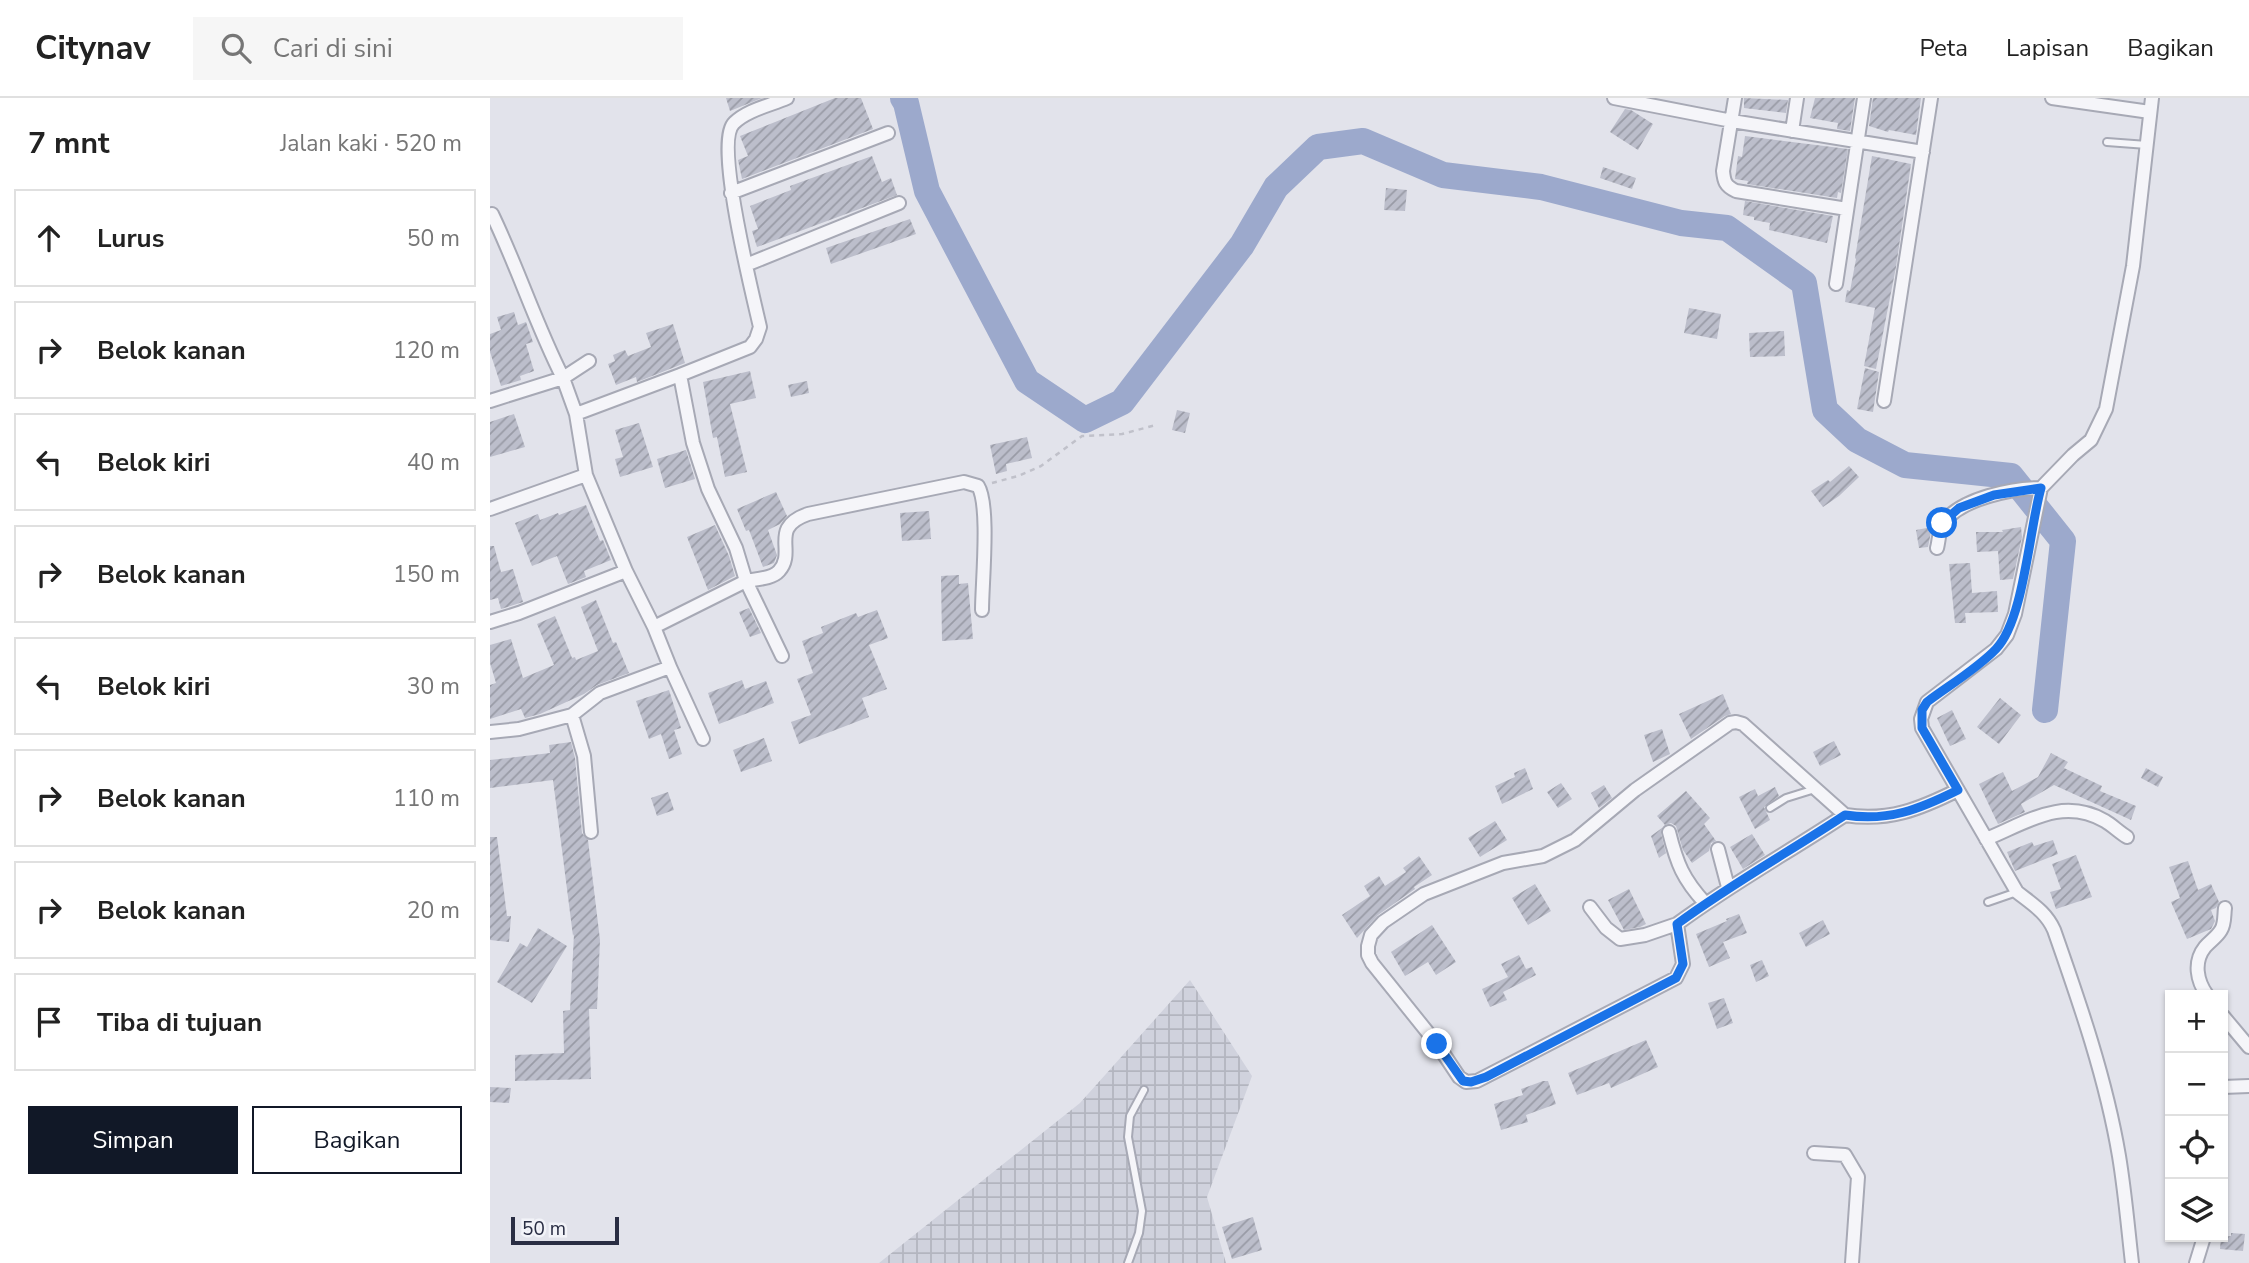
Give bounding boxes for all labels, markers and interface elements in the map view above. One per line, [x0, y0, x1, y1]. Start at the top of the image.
search box [193, 17, 683, 80]
text: Citynav [35, 26, 151, 71]
icon: search [217, 29, 255, 67]
text: Cari di sini [273, 31, 393, 66]
text: Peta [1919, 32, 1968, 64]
text: Lapisan [2006, 32, 2089, 64]
text: Bagikan [2127, 32, 2214, 64]
text: 7 mnt [28, 123, 109, 164]
text: Jalan kaki · 520 m [280, 128, 462, 159]
icon: ahead [30, 219, 68, 257]
text: Lurus [97, 221, 164, 256]
text: 50 m [407, 223, 460, 254]
icon: right [30, 331, 68, 369]
text: Belok kanan [97, 333, 246, 368]
text: 120 m [393, 335, 460, 366]
icon: left [30, 443, 68, 481]
text: Belok kiri [97, 445, 210, 480]
text: 40 m [407, 447, 460, 478]
route start [1926, 507, 1957, 538]
icon: right [30, 555, 68, 593]
text: Belok kanan [97, 557, 246, 592]
text: 150 m [393, 559, 460, 590]
icon: left [30, 667, 68, 705]
text: Belok kiri [97, 669, 210, 704]
text: 30 m [407, 671, 460, 702]
icon: right [30, 779, 68, 817]
text: Belok kanan [97, 781, 246, 816]
text: 110 m [393, 783, 460, 814]
icon: right [30, 891, 68, 929]
text: Belok kanan [97, 893, 246, 928]
text: 20 m [407, 895, 460, 926]
map controls [2165, 990, 2228, 1242]
button: + [2165, 990, 2228, 1053]
icon: arrive [30, 1003, 68, 1041]
text: Tiba di tujuan [97, 1005, 262, 1040]
route end [1421, 1028, 1452, 1059]
button: − [2165, 1053, 2228, 1116]
button: Simpan [28, 1106, 238, 1174]
button: Bagikan [252, 1106, 462, 1174]
button: locate [2165, 1116, 2228, 1179]
button: layers [2165, 1179, 2228, 1242]
scale bar [511, 1214, 620, 1246]
text: 50 m [522, 1216, 566, 1242]

